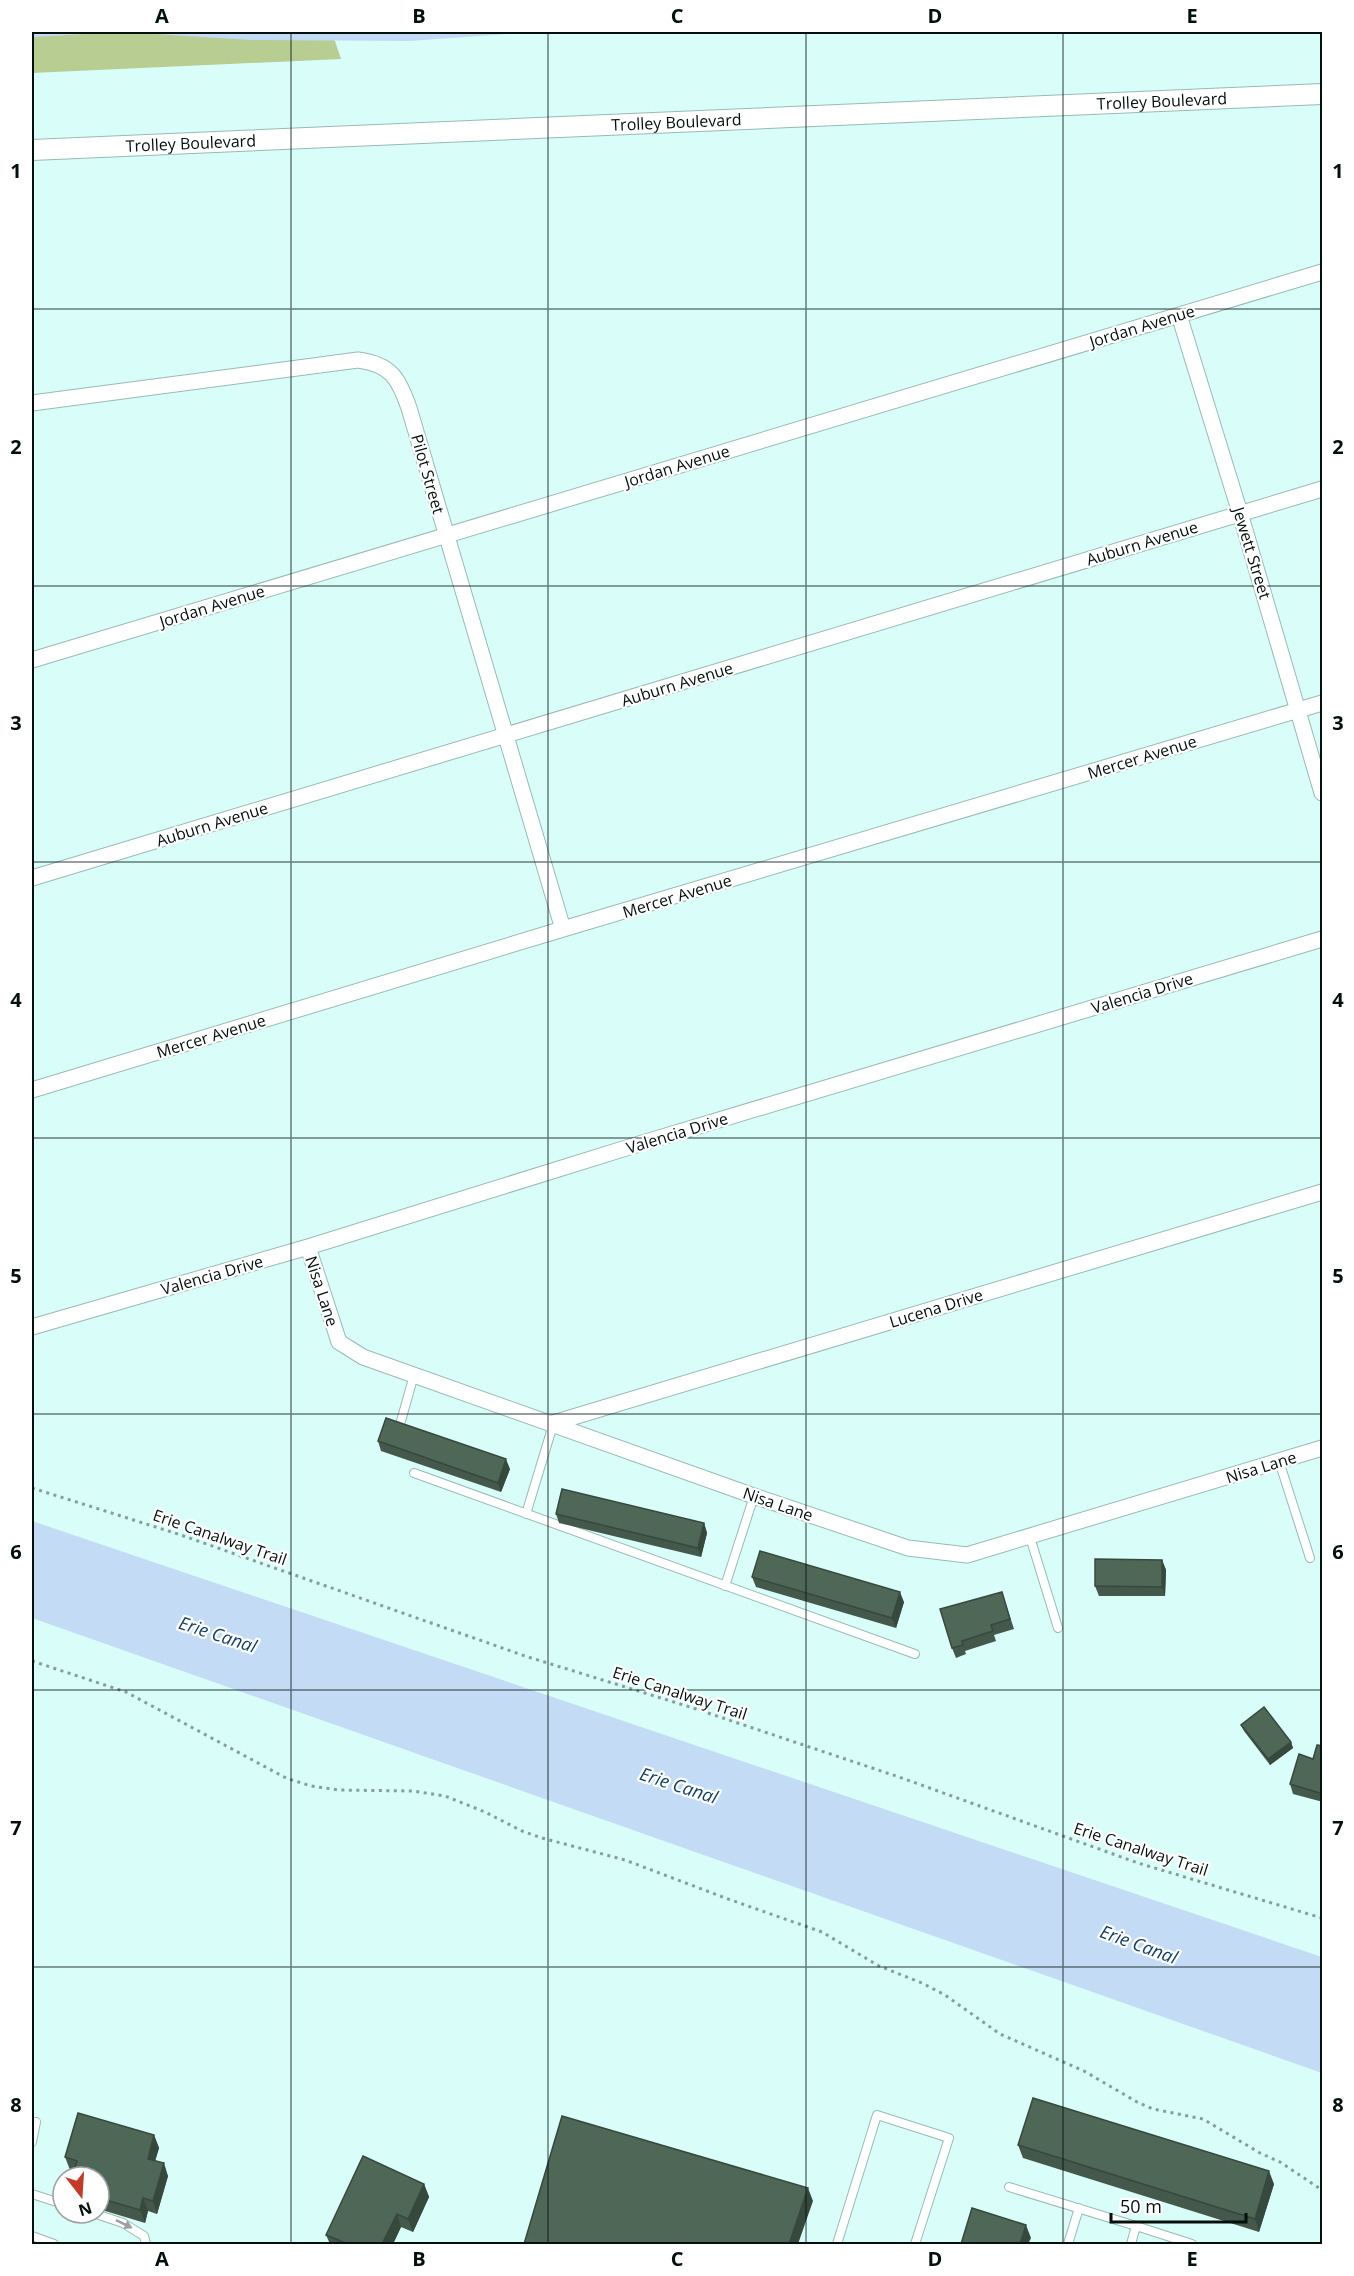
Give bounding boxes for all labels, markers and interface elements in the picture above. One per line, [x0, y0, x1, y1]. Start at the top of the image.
text: A [155, 2, 169, 29]
text: B [412, 2, 426, 29]
text: C [671, 2, 684, 29]
text: D [928, 2, 942, 29]
text: E [1186, 2, 1198, 29]
street label: Trolley Boulevard [1096, 87, 1227, 115]
street label: Trolley Boulevard [611, 108, 742, 136]
street label: Trolley Boulevard [125, 129, 256, 157]
text: 1 [10, 157, 22, 184]
text: 1 [1332, 157, 1344, 184]
street label: Jordan Avenue [1085, 300, 1197, 353]
street label: Pilot Street [406, 432, 450, 517]
text: 2 [10, 433, 22, 460]
text: 2 [1332, 433, 1344, 460]
street label: Jordan Avenue [620, 440, 732, 493]
street label: Jewett Street [1227, 502, 1276, 602]
street label: Auburn Avenue [1083, 516, 1201, 570]
street label: Jordan Avenue [155, 580, 267, 633]
street label: Auburn Avenue [618, 657, 736, 711]
text: 3 [10, 709, 22, 736]
text: 3 [1332, 709, 1344, 736]
street label: Mercer Avenue [1085, 730, 1199, 784]
street label: Auburn Avenue [153, 797, 271, 851]
street label: Mercer Avenue [620, 869, 734, 923]
street label: Valencia Drive [1088, 967, 1196, 1019]
text: 4 [10, 986, 22, 1013]
text: 4 [1332, 986, 1344, 1013]
street label: Mercer Avenue [154, 1009, 268, 1063]
street label: Valencia Drive [623, 1107, 731, 1159]
street label: Valencia Drive [158, 1250, 266, 1300]
street label: Nisa Lane [300, 1253, 344, 1329]
text: 5 [10, 1262, 22, 1289]
text: 5 [1332, 1262, 1344, 1289]
street label: Lucena Drive [886, 1283, 986, 1333]
street label: Nisa Lane [1223, 1446, 1299, 1488]
street label: Nisa Lane [740, 1482, 816, 1526]
street label: Erie Canalway Trail [150, 1504, 290, 1570]
text: 6 [10, 1538, 22, 1565]
text: 6 [1332, 1538, 1344, 1565]
water label: Erie Canal [176, 1610, 260, 1658]
street label: Erie Canalway Trail [610, 1661, 750, 1725]
water label: Erie Canal [637, 1761, 721, 1809]
text: 7 [10, 1814, 22, 1841]
text: 7 [1332, 1814, 1344, 1841]
street label: Erie Canalway Trail [1071, 1817, 1211, 1881]
water label: Erie Canal [1097, 1919, 1181, 1969]
text: 8 [10, 2091, 22, 2118]
text: 8 [1332, 2091, 1344, 2118]
north arrow [51, 2165, 111, 2225]
scale bar [1111, 2186, 1246, 2224]
text: 50 m [1120, 2194, 1162, 2218]
text: N [76, 2197, 95, 2222]
one-way arrow [115, 2220, 132, 2229]
text: A [155, 2245, 169, 2272]
text: B [412, 2245, 426, 2272]
text: C [671, 2245, 684, 2272]
text: D [928, 2245, 942, 2272]
text: E [1186, 2245, 1198, 2272]

